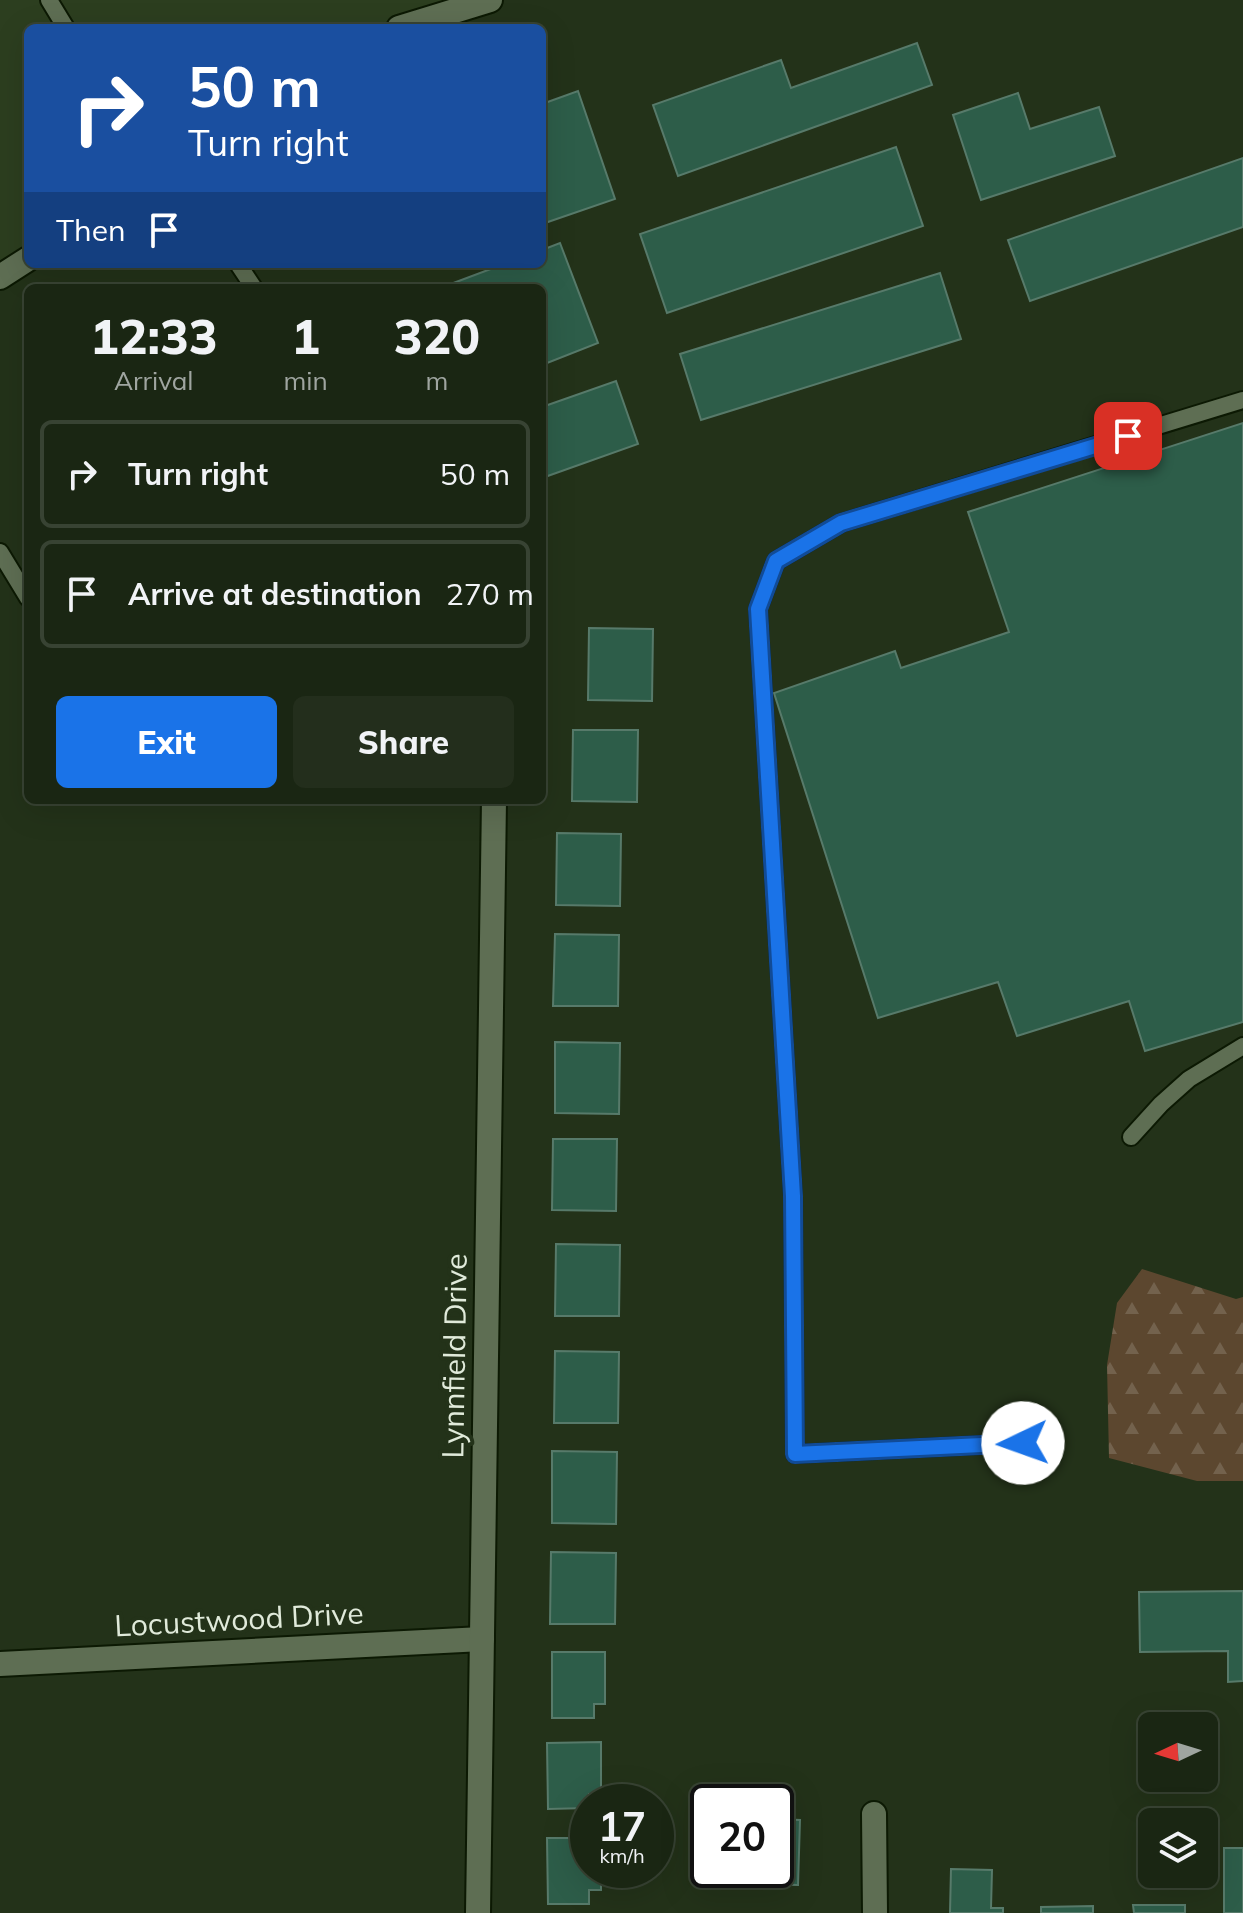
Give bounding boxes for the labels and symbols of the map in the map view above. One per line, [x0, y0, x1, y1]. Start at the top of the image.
pin [1094, 402, 1162, 470]
street label: Lynnfield Drive [433, 1253, 475, 1459]
position arrow [981, 1401, 1065, 1485]
street label: Locustwood Drive [114, 1594, 364, 1644]
north arrow [1138, 1712, 1218, 1792]
speed limit sign: 20 [690, 1784, 794, 1888]

